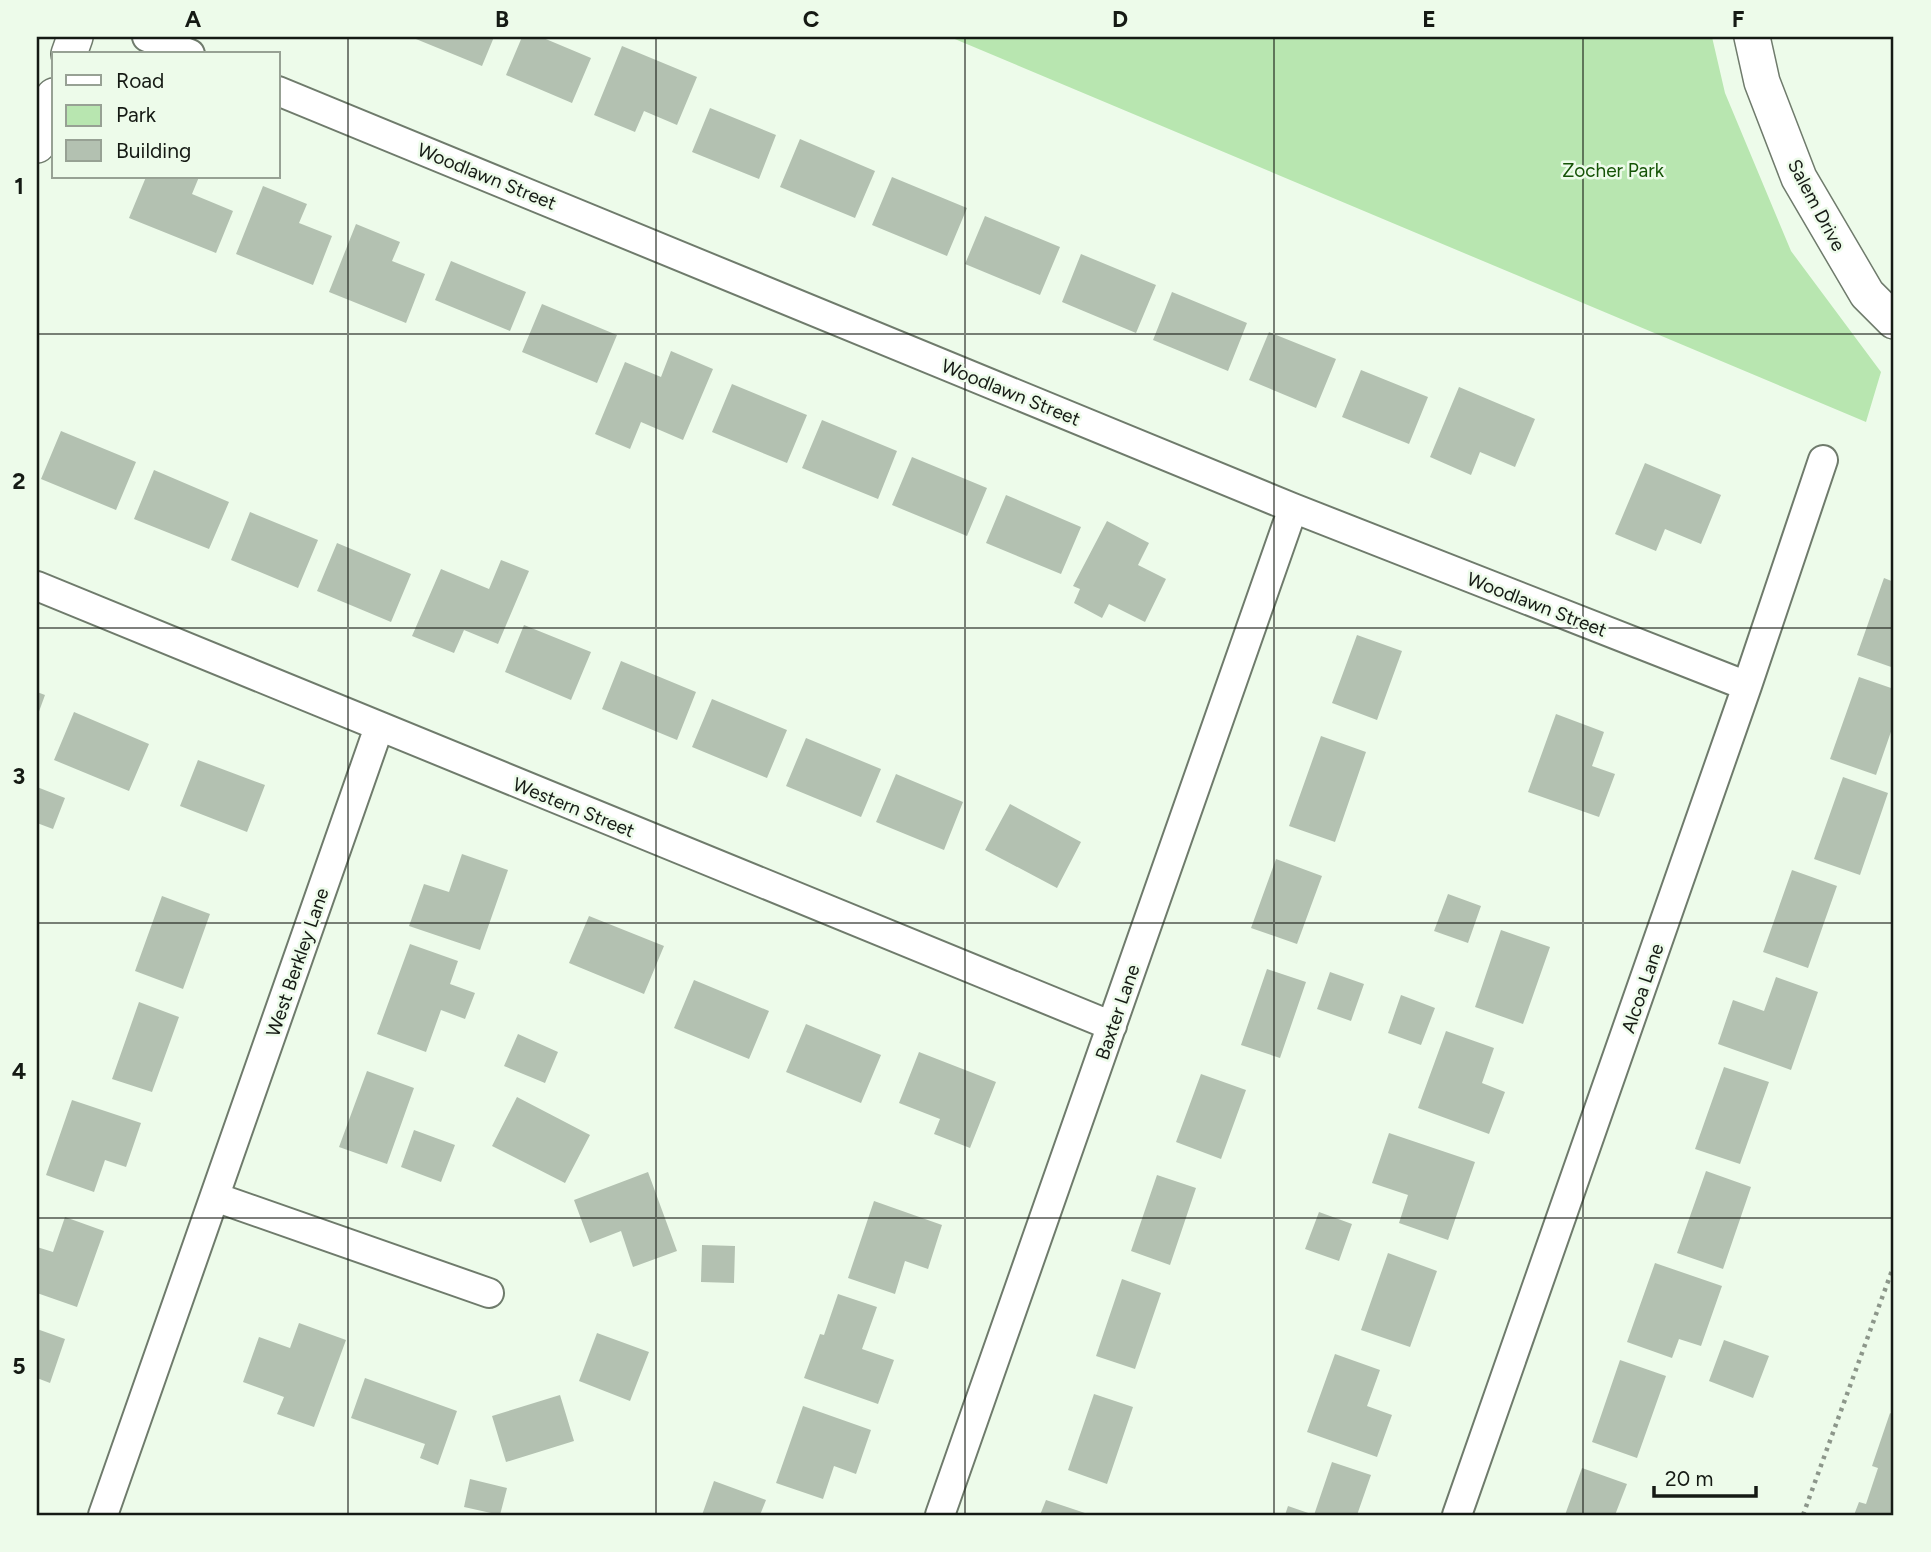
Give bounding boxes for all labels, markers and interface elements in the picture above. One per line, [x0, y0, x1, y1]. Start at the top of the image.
text: A [185, 5, 202, 33]
text: B [495, 5, 509, 33]
text: C [803, 5, 820, 33]
text: D [1112, 5, 1128, 33]
text: E [1422, 5, 1436, 33]
text: F [1732, 5, 1745, 33]
legend [52, 52, 280, 178]
text: Road [116, 68, 164, 93]
text: Park [116, 102, 157, 127]
text: Building [116, 138, 191, 163]
street label: Woodlawn Street [414, 138, 560, 215]
street label: Salem Drive [1783, 155, 1850, 255]
park label: Zocher Park [1562, 159, 1665, 182]
text: 1 [14, 172, 24, 200]
street label: Woodlawn Street [938, 354, 1084, 431]
text: 2 [12, 467, 26, 495]
street label: Woodlawn Street [1464, 567, 1610, 642]
text: 3 [13, 762, 25, 790]
street label: Western Street [510, 773, 638, 842]
street label: West Berkley Lane [261, 885, 334, 1040]
street label: Alcoa Lane [1616, 940, 1669, 1036]
street label: Baxter Lane [1090, 961, 1145, 1063]
text: 4 [12, 1057, 26, 1085]
text: 5 [12, 1352, 26, 1380]
scale bar [1654, 1454, 1756, 1498]
text: 20 m [1665, 1466, 1713, 1491]

